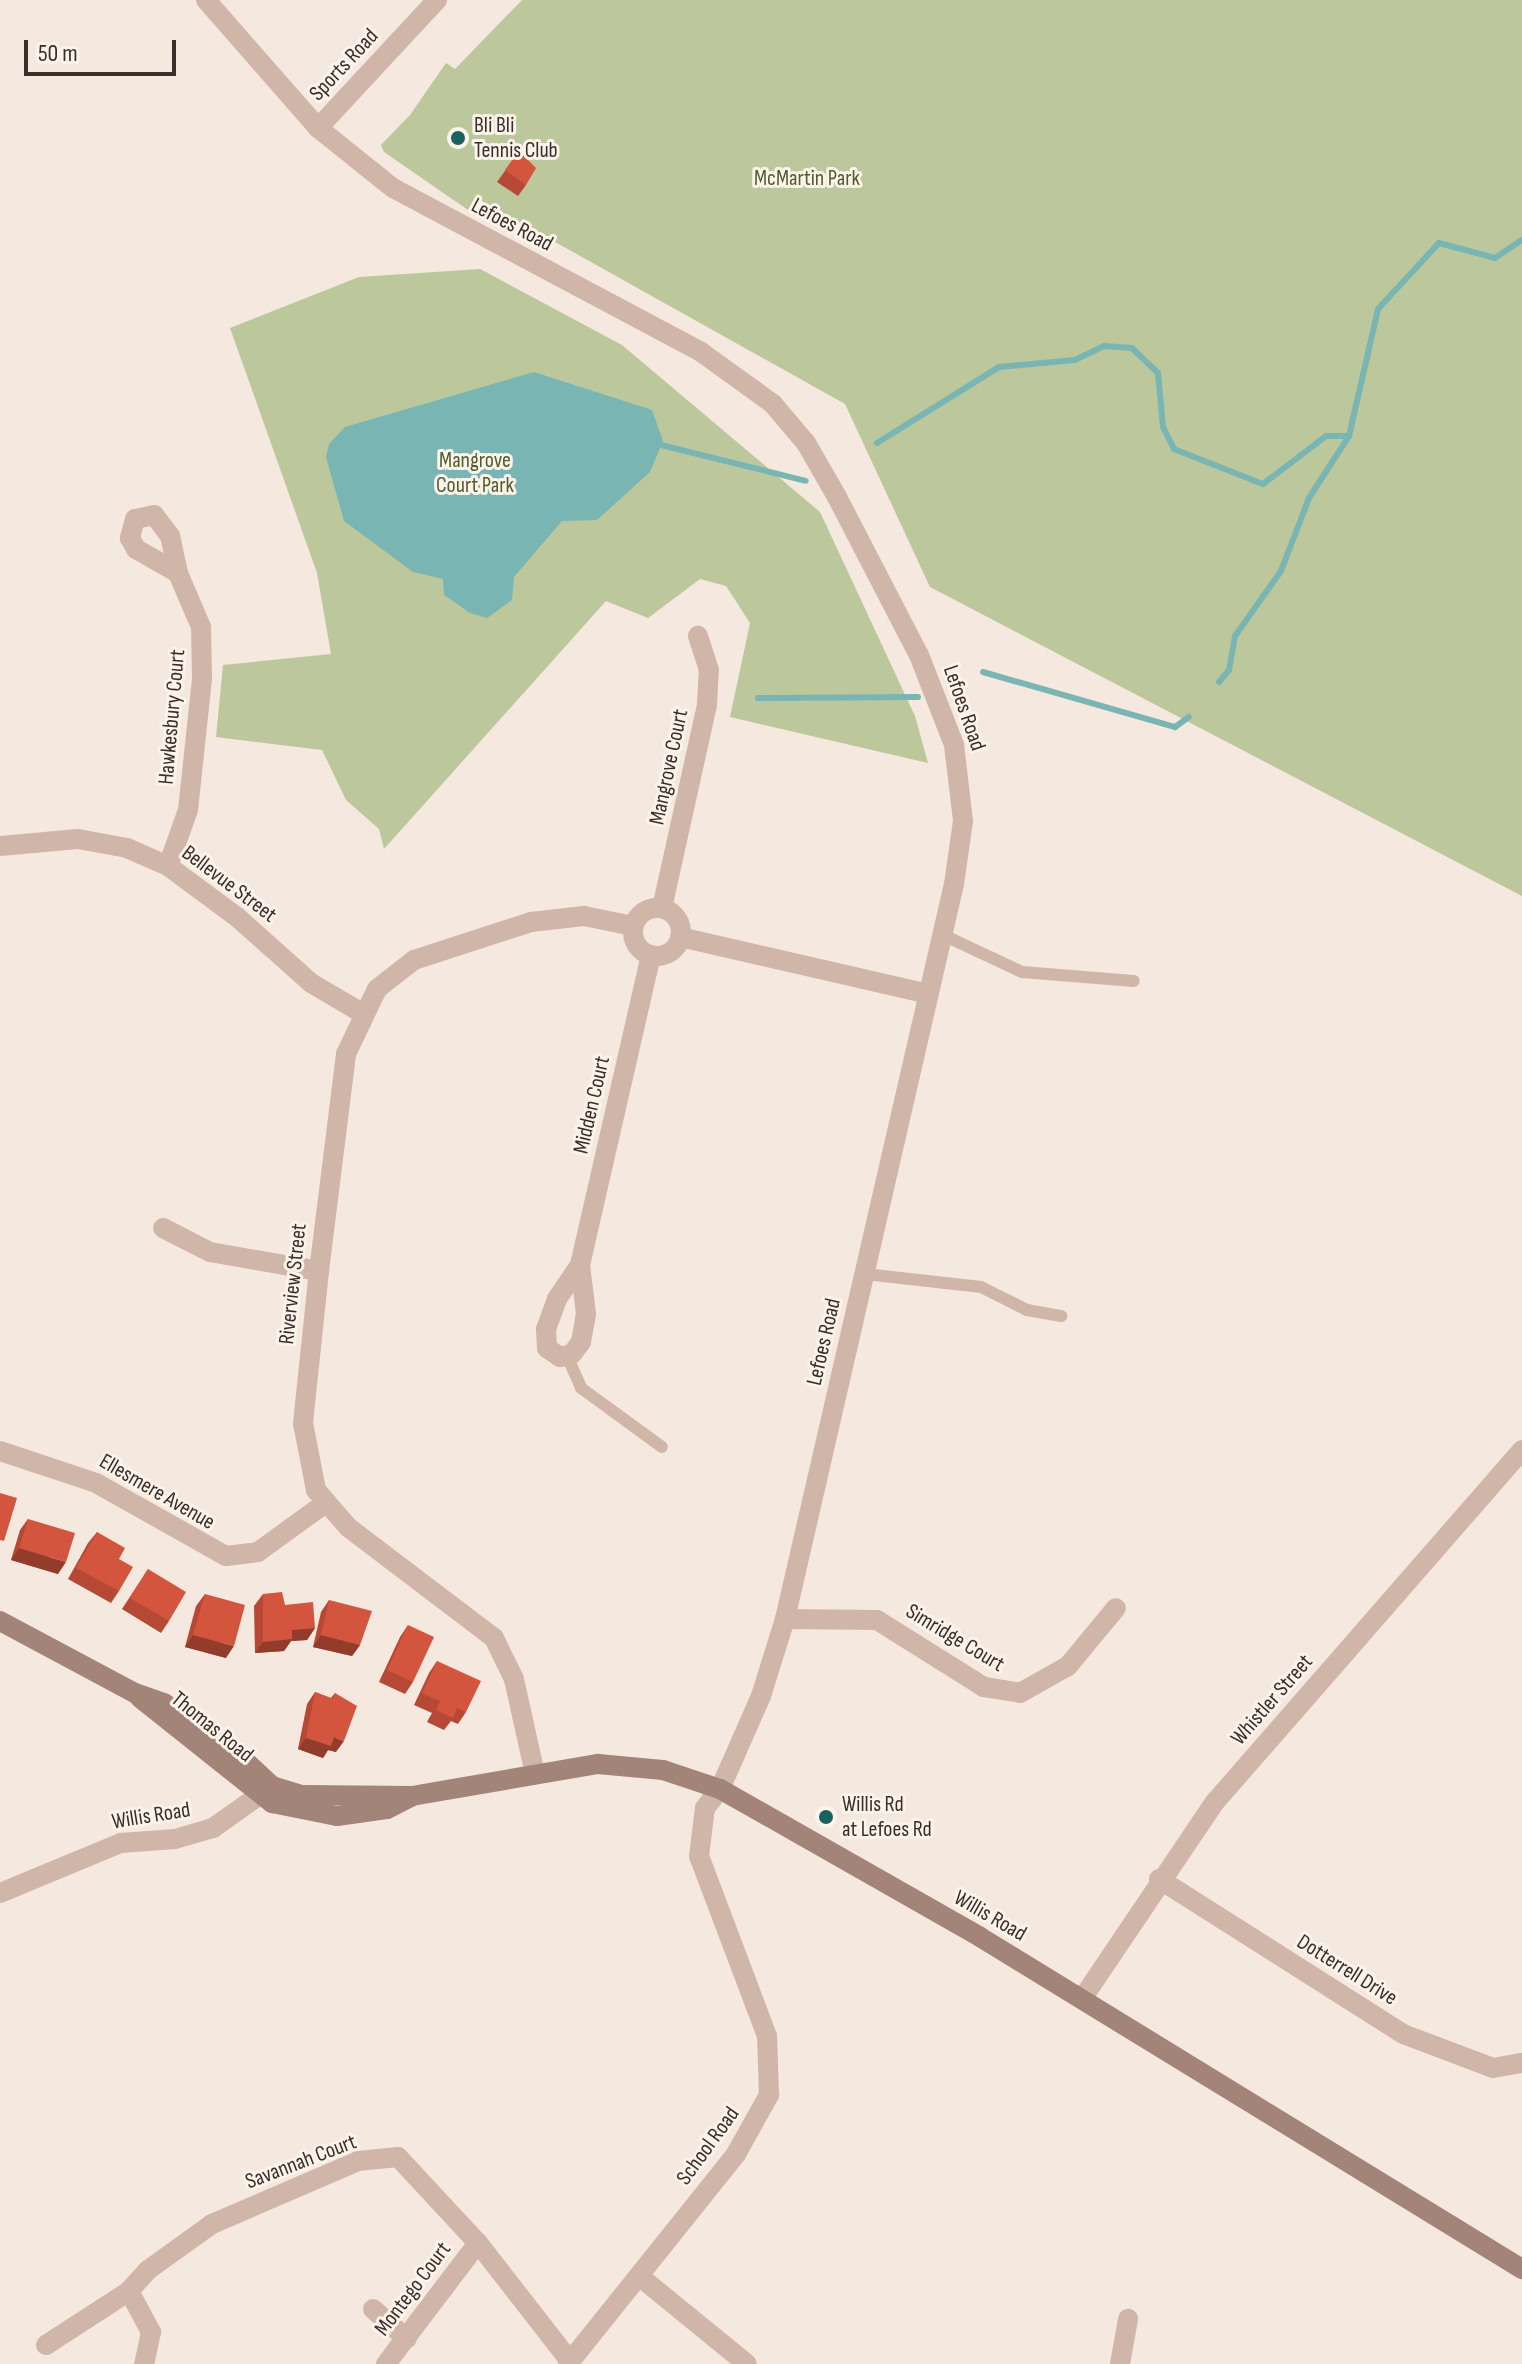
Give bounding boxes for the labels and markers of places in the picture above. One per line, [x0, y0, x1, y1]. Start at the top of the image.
place label: Bli Bli Tennis Club [474, 112, 558, 164]
marker: Bli Bli Tennis Club [449, 129, 467, 147]
place label: Willis Rd at Lefoes Rd [842, 1791, 932, 1842]
marker: Willis Rd at Lefoes Rd [817, 1808, 835, 1826]

